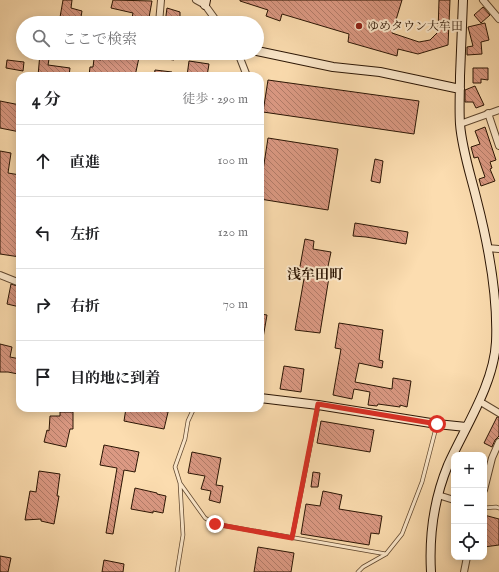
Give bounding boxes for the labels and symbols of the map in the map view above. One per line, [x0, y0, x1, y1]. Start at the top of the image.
place label: ゆめタウン大牟田 [367, 19, 463, 34]
marker: ゆめタウン大牟田 [354, 21, 364, 31]
district label: 浅牟田町 [287, 266, 344, 284]
route start [428, 415, 446, 433]
route end [206, 515, 224, 533]

